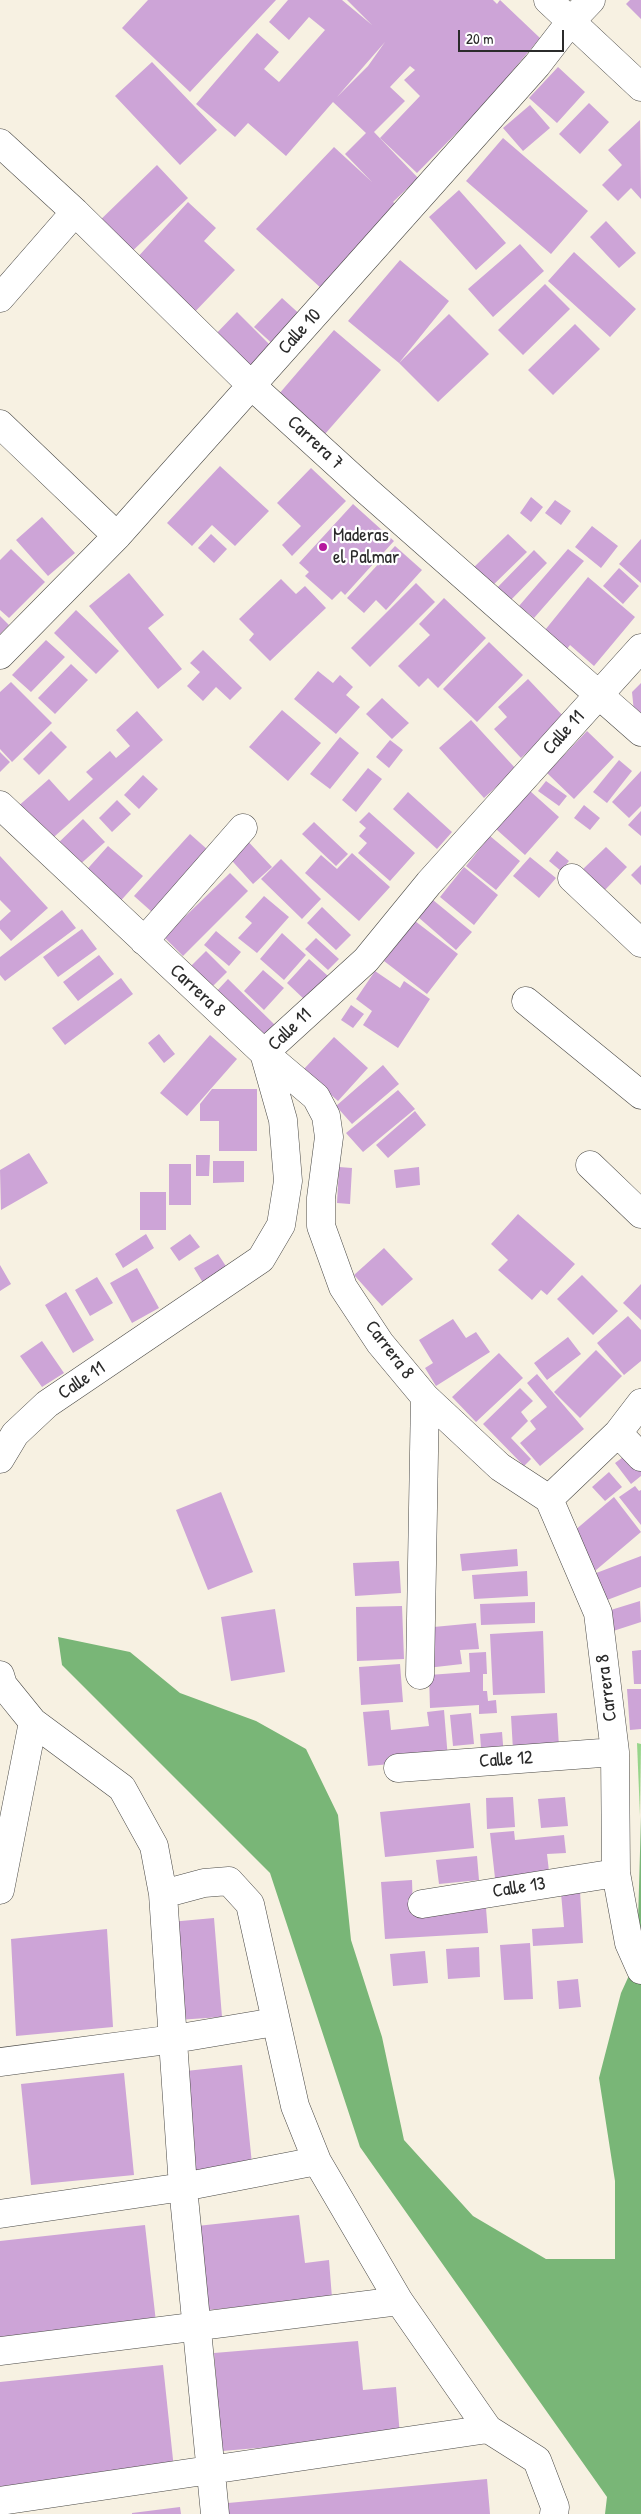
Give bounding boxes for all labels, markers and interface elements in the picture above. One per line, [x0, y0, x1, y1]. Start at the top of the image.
scale bar [461, 20, 567, 52]
text: 20 m [466, 28, 493, 49]
street label: Calle 10 [274, 305, 326, 359]
street label: Carrera 7 [282, 411, 348, 475]
place label: Maderas el Palmar [333, 525, 399, 569]
marker: Maderas el Palmar [317, 541, 329, 553]
street label: Calle 11 [538, 706, 590, 760]
street label: Carrera 8 [165, 960, 229, 1022]
street label: Calle 11 [263, 1004, 317, 1056]
street label: Carrera 8 [360, 1316, 418, 1384]
street label: Calle 11 [54, 1357, 110, 1405]
street label: Carrera 8 [592, 1653, 622, 1723]
street label: Calle 12 [478, 1747, 534, 1773]
street label: Calle 13 [491, 1873, 547, 1903]

